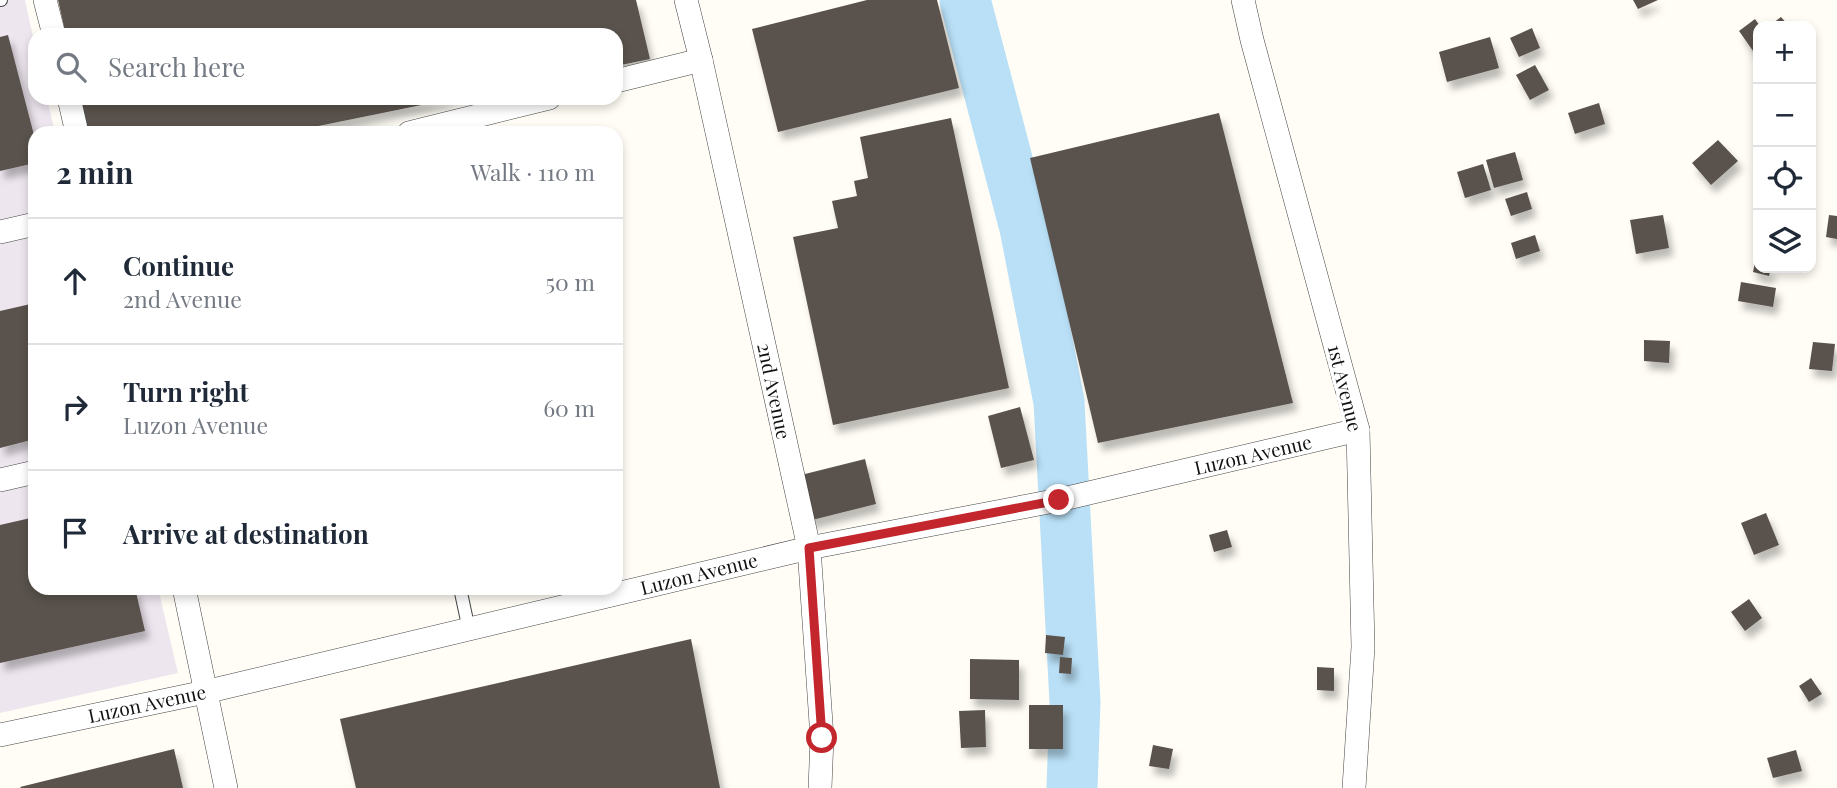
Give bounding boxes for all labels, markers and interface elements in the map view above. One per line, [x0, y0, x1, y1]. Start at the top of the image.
map controls [1753, 21, 1816, 273]
button: + [1753, 21, 1816, 84]
search box [28, 28, 623, 105]
icon: search [52, 48, 90, 86]
text: Search here [108, 49, 245, 84]
button: − [1753, 84, 1816, 147]
button: locate [1753, 147, 1816, 210]
text: 2 min [56, 152, 133, 192]
text: Walk · 110 m [470, 156, 595, 187]
button: layers [1753, 210, 1816, 273]
text: Continue [123, 248, 234, 283]
icon: ahead [56, 262, 94, 300]
text: 50 m [546, 266, 595, 297]
text: 2nd Avenue [123, 283, 242, 314]
street label: 2nd Avenue [752, 340, 798, 442]
street label: 1st Avenue [1323, 342, 1369, 434]
text: Turn right [123, 374, 249, 409]
icon: right [56, 388, 94, 426]
text: 60 m [543, 392, 595, 423]
text: Luzon Avenue [123, 409, 268, 440]
street label: Luzon Avenue [1191, 428, 1314, 480]
route end [1043, 484, 1074, 515]
icon: arrive [56, 514, 94, 552]
text: Arrive at destination [123, 516, 369, 551]
street label: Luzon Avenue [637, 546, 760, 600]
street label: Luzon Avenue [85, 678, 208, 728]
route start [806, 722, 837, 753]

